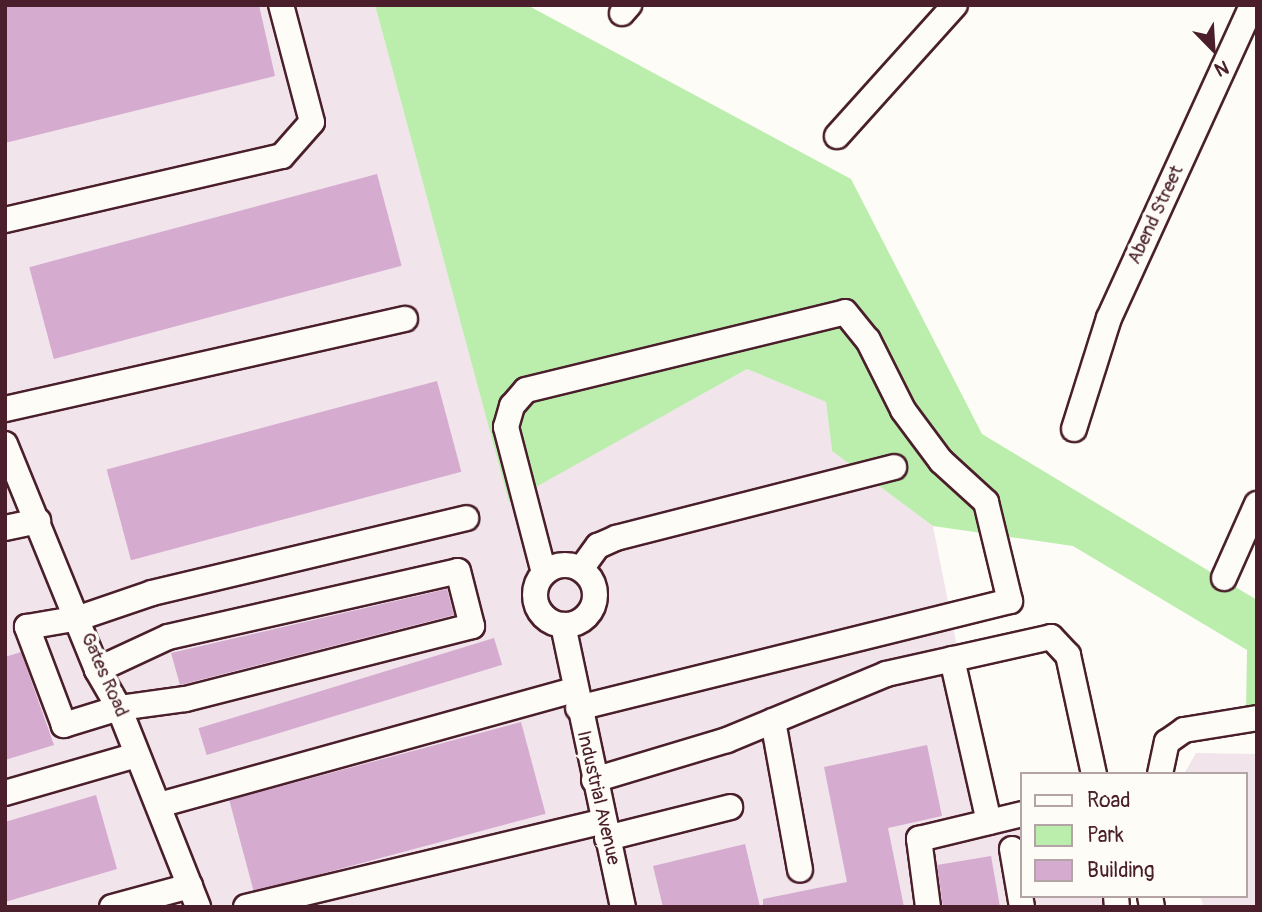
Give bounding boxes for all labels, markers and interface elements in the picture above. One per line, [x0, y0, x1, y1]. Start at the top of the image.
north arrow [1178, 14, 1248, 84]
text: N [1211, 55, 1232, 82]
street label: Abend Street [1123, 162, 1189, 268]
street label: Gates Road [75, 629, 133, 721]
street label: Industrial Avenue [571, 729, 625, 867]
legend [1020, 772, 1248, 898]
text: Road [1087, 787, 1131, 814]
text: Park [1087, 822, 1124, 849]
text: Building [1087, 857, 1154, 884]

